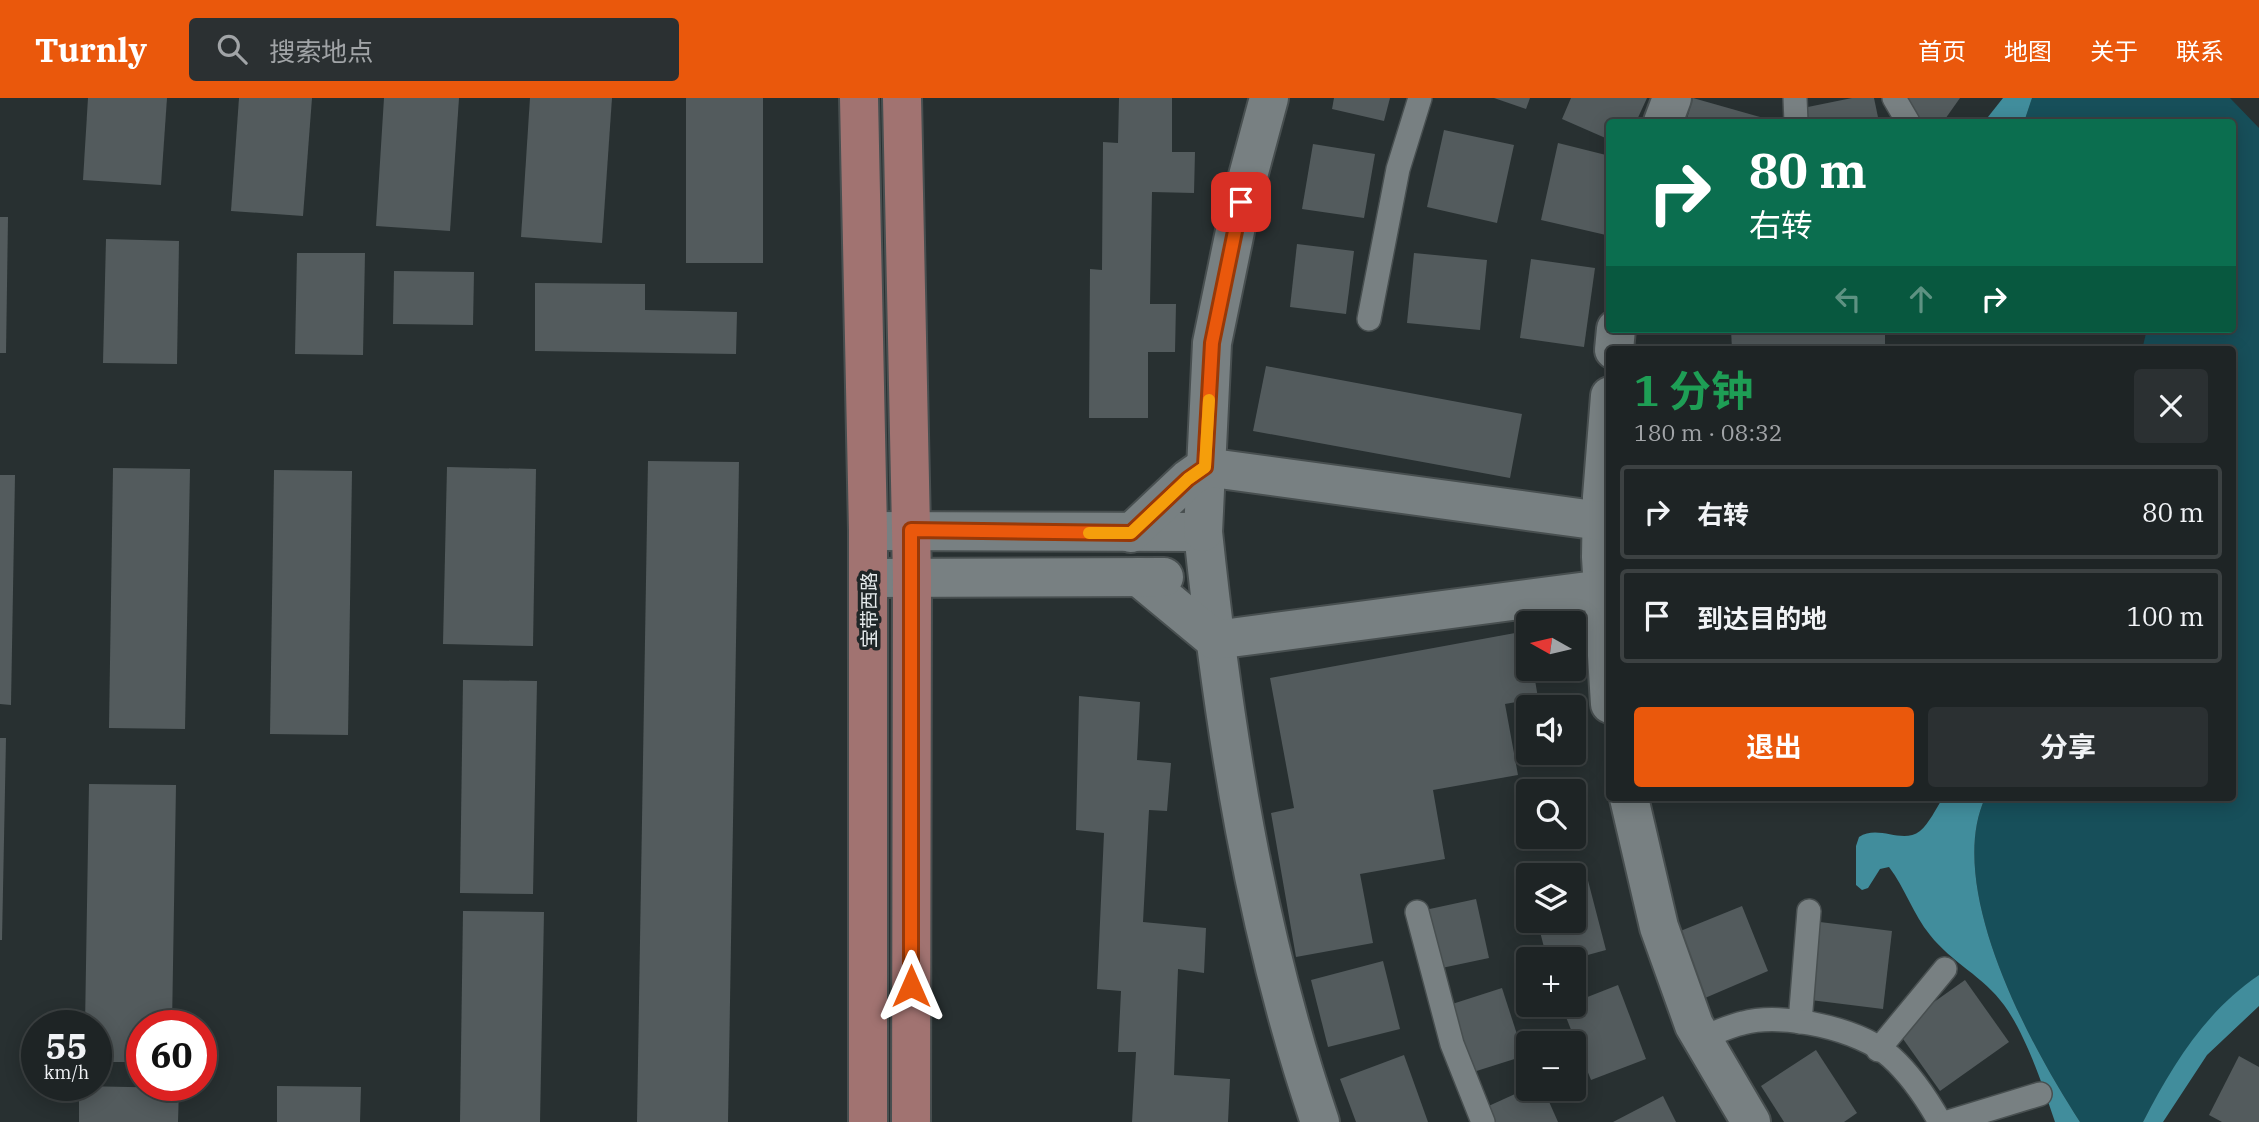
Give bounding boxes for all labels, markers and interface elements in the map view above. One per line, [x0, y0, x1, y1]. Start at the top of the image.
search box [189, 18, 679, 81]
text: Turnly [35, 28, 147, 71]
icon: search [213, 30, 251, 68]
text: 搜索地点 [269, 34, 373, 68]
text: 首页 [1918, 35, 1966, 67]
text: 地图 [2004, 35, 2052, 67]
text: 关于 [2090, 35, 2138, 67]
text: 联系 [2176, 35, 2224, 67]
text: 80 m [1749, 138, 1867, 201]
icon: right [1634, 147, 1725, 238]
pin [1211, 172, 1271, 232]
icon: arrive [1222, 183, 1260, 221]
text: 右转 [1749, 204, 1813, 246]
icon: left [1829, 280, 1867, 318]
icon: ahead [1902, 280, 1940, 318]
icon: right [1975, 280, 2013, 318]
text: 1 分钟 [1634, 363, 1753, 418]
button: close [2134, 369, 2208, 443]
text: 180 m · 08:32 [1634, 417, 1783, 447]
icon: right [1638, 493, 1676, 531]
text: 80 m [2142, 495, 2204, 529]
text: 右转 [1697, 497, 1749, 531]
street label: 宝带西路 [857, 572, 881, 648]
icon: arrive [1638, 597, 1676, 635]
text: 100 m [2126, 599, 2204, 633]
text: 到达目的地 [1697, 601, 1827, 635]
north arrow [1516, 611, 1586, 681]
map controls [1516, 611, 1586, 1101]
button: sound [1516, 695, 1586, 765]
button: 退出 [1634, 707, 1914, 787]
button: 分享 [1928, 707, 2208, 787]
button: search [1516, 779, 1586, 849]
button: layers [1516, 863, 1586, 933]
button: + [1516, 947, 1586, 1017]
position arrow [874, 949, 948, 1023]
speed limit sign: 60 [126, 1010, 217, 1101]
text: 55 [45, 1023, 88, 1069]
button: − [1516, 1031, 1586, 1101]
text: km/h [44, 1061, 89, 1084]

